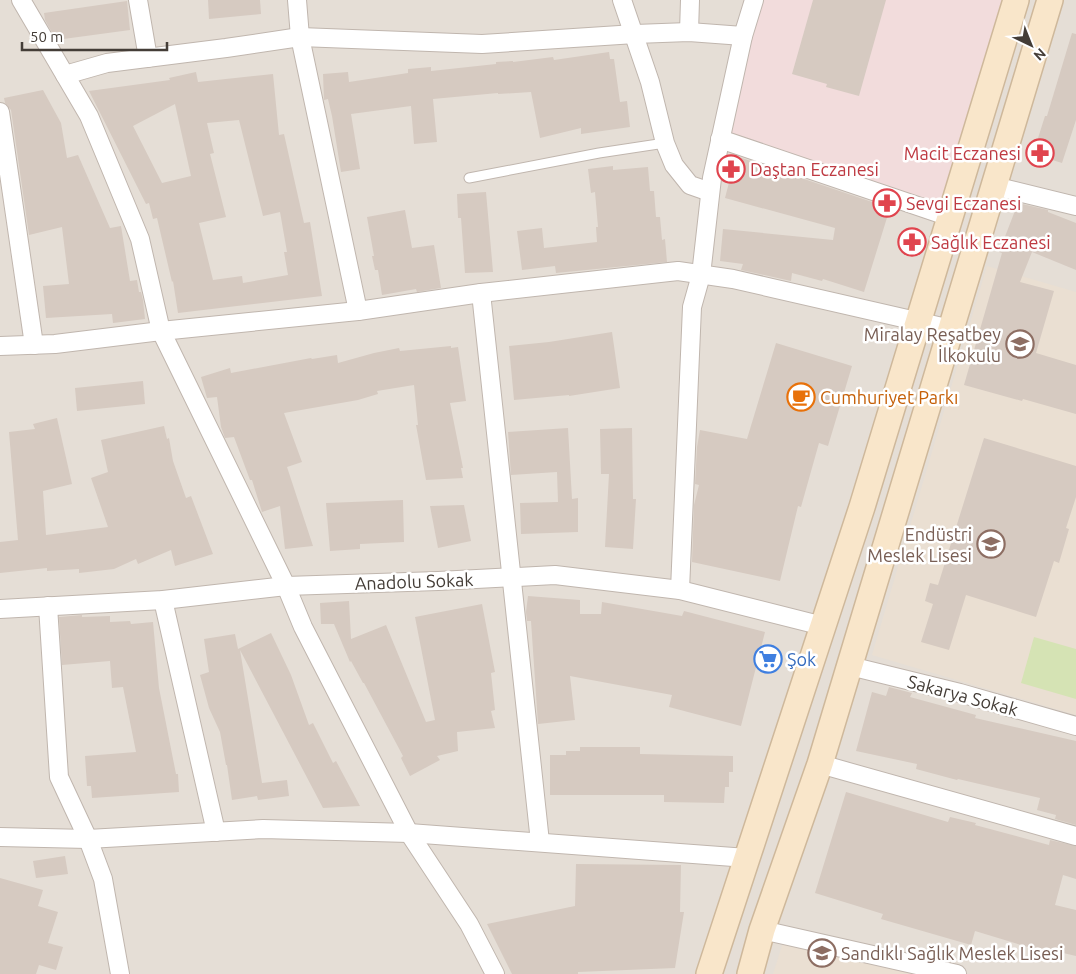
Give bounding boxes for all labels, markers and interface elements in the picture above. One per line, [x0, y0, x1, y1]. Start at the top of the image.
scale bar [22, 20, 168, 52]
north arrow [1006, 20, 1056, 70]
text: 50 m [30, 28, 63, 45]
text: N [1031, 45, 1049, 64]
pharmacy icon: Macit Eczanesi [1025, 138, 1055, 168]
place label: Macit Eczanesi [904, 143, 1021, 163]
pharmacy icon: Daştan Eczanesi [716, 154, 746, 184]
place label: Daştan Eczanesi [750, 159, 879, 179]
pharmacy icon: Sevgi Eczanesi [872, 188, 902, 218]
place label: Sevgi Eczanesi [906, 193, 1021, 213]
pharmacy icon: Sağlık Eczanesi [897, 227, 927, 257]
place label: Sağlık Eczanesi [931, 232, 1051, 252]
place label: Miralay Reşatbey İlkokulu [864, 324, 1001, 365]
school or university icon: Miralay Reşatbey İlkokulu [1005, 329, 1035, 359]
cafe icon: Cumhuriyet Parkı [786, 382, 816, 412]
place label: Cumhuriyet Parkı [820, 387, 958, 407]
place label: Endüstri Meslek Lisesi [867, 524, 972, 565]
school or university icon: Endüstri Meslek Lisesi [976, 529, 1006, 559]
street label: Anadolu Sokak [354, 569, 474, 593]
supermarket icon: Şok [753, 644, 783, 674]
place label: Şok [787, 649, 816, 669]
street label: Sakarya Sokak [906, 671, 1020, 719]
school or university icon: Sandıklı Sağlık Meslek Lisesi [807, 938, 837, 968]
place label: Sandıklı Sağlık Meslek Lisesi [841, 943, 1063, 963]

